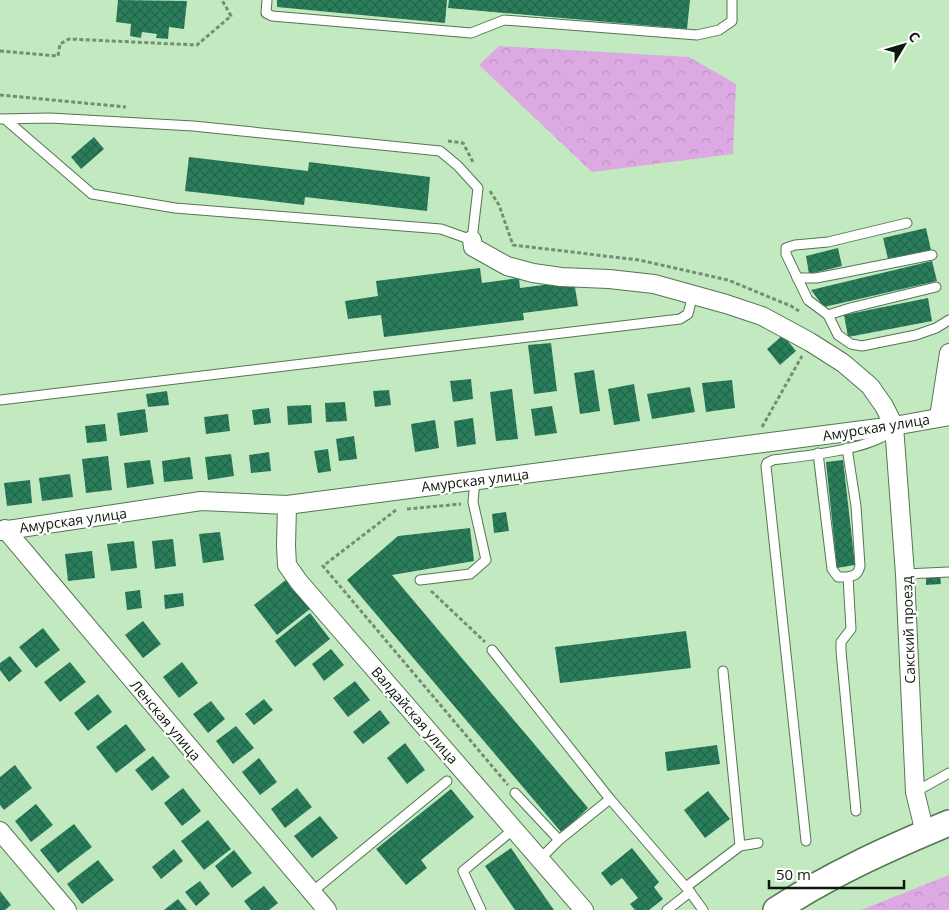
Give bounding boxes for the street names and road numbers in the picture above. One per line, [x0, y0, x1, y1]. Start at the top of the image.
street label: Амурская улица [821, 409, 931, 445]
street label: Амурская улица [420, 464, 530, 496]
street label: Амурская улица [18, 503, 128, 537]
street label: Сакский проезд [897, 576, 919, 684]
street label: Валдайская улица [367, 662, 463, 768]
street label: Ленская улица [127, 676, 205, 764]

